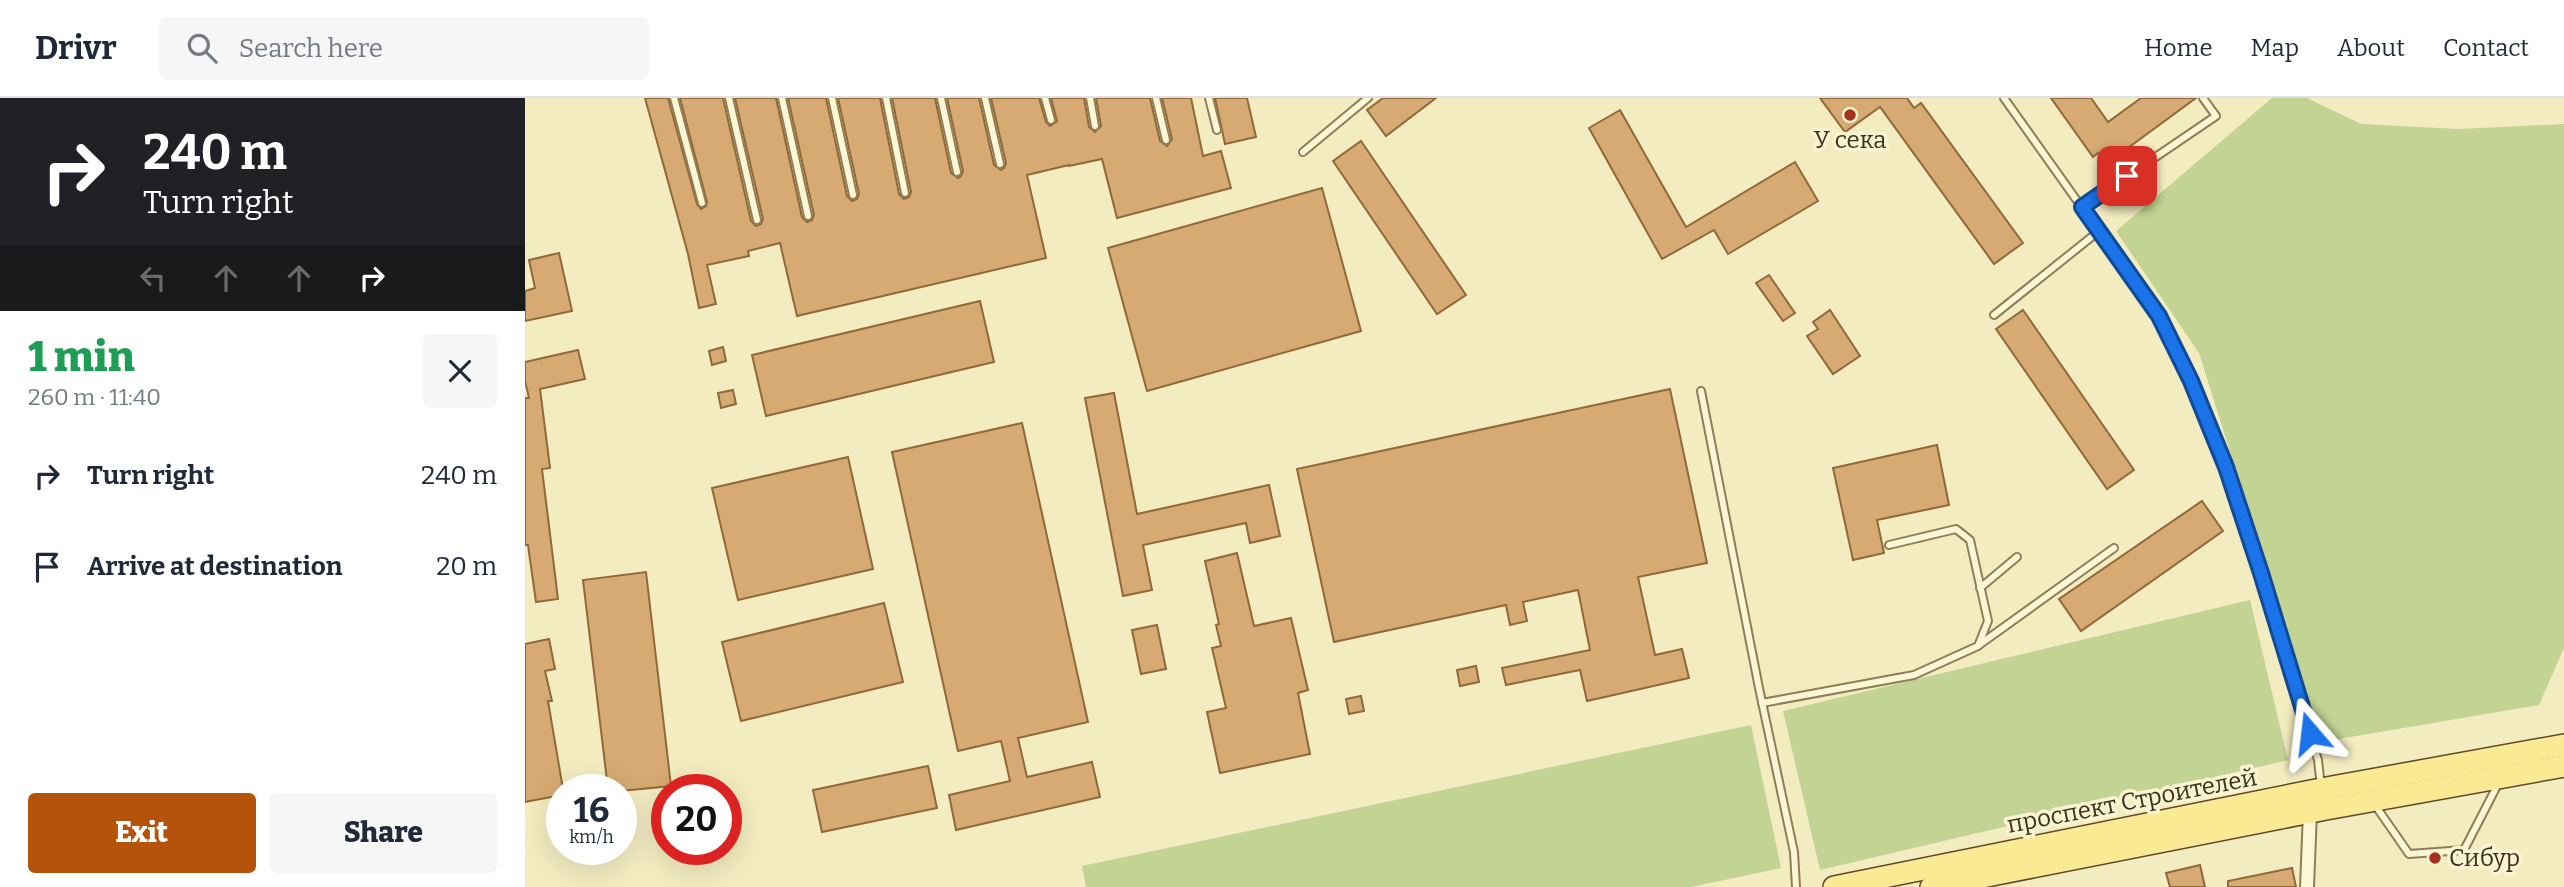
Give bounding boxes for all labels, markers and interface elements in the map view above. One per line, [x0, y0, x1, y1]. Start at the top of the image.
search box [159, 17, 649, 80]
text: Drivr [35, 28, 117, 68]
icon: search [183, 29, 221, 67]
text: Search here [239, 33, 383, 64]
text: Home [2144, 34, 2213, 62]
text: Map [2251, 34, 2299, 62]
text: About [2337, 34, 2405, 62]
text: Contact [2443, 34, 2529, 62]
marker: У сека [1842, 107, 1858, 123]
text: 240 m [143, 123, 287, 182]
icon: right [28, 126, 119, 217]
place label: У сека [1814, 126, 1886, 154]
pin [2097, 146, 2157, 206]
icon: arrive [2108, 157, 2146, 195]
text: Turn right [143, 183, 294, 221]
icon: left [134, 259, 172, 297]
icon: ahead [207, 259, 245, 297]
icon: ahead [280, 259, 318, 297]
icon: right [353, 259, 391, 297]
text: 1 min [28, 332, 135, 382]
button: close [423, 334, 497, 408]
text: 260 m · 11:40 [28, 383, 161, 411]
icon: right [28, 457, 66, 495]
text: Turn right [87, 460, 214, 491]
text: 240 m [421, 460, 497, 491]
icon: arrive [28, 548, 66, 586]
text: Arrive at destination [87, 551, 342, 582]
text: 20 m [436, 551, 497, 582]
position arrow [2273, 696, 2347, 770]
street label: проспект Строителей [2005, 763, 2259, 839]
speed limit sign: 20 [651, 774, 742, 865]
text: 16 [574, 789, 609, 831]
button: Exit [28, 793, 256, 873]
button: Share [270, 793, 497, 873]
text: km/h [569, 826, 614, 848]
place label: Сибур [2449, 844, 2520, 872]
marker: Сибур [2427, 850, 2443, 866]

